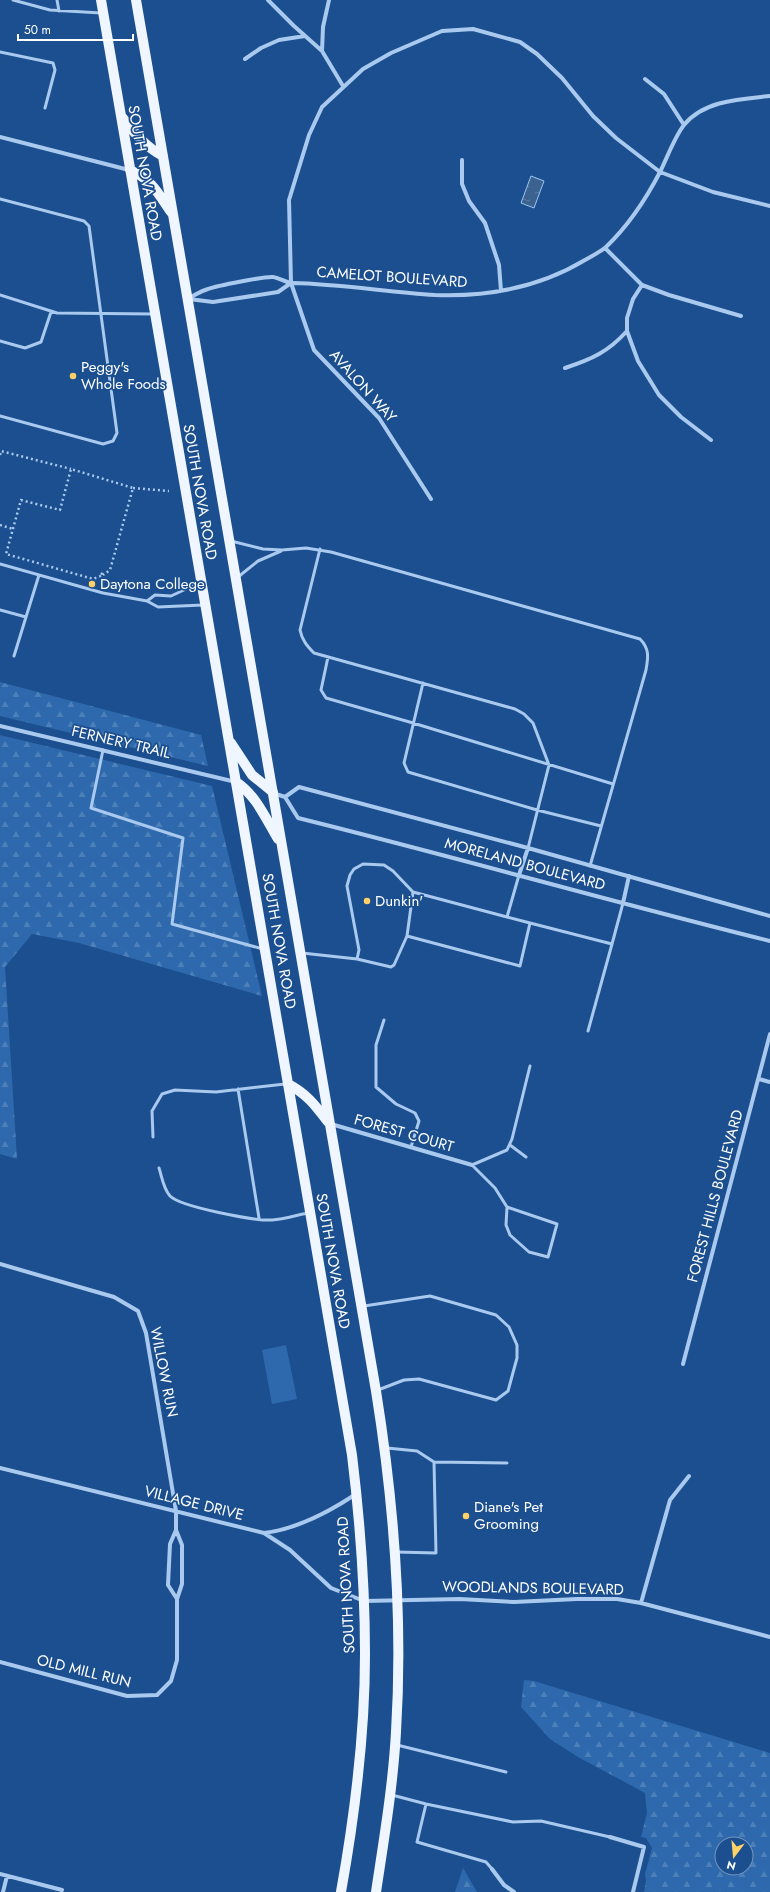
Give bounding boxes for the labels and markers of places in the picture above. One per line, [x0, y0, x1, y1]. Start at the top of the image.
place label: Peggy's Whole Foods [81, 356, 166, 395]
marker: Peggy's Whole Foods [68, 371, 78, 381]
place label: Daytona College [100, 573, 205, 595]
marker: Daytona College [87, 579, 97, 589]
place label: Dunkin' [375, 890, 423, 912]
marker: Dunkin' [362, 896, 372, 906]
place label: Diane's Pet Grooming [474, 1496, 543, 1535]
marker: Diane's Pet Grooming [461, 1511, 471, 1521]

